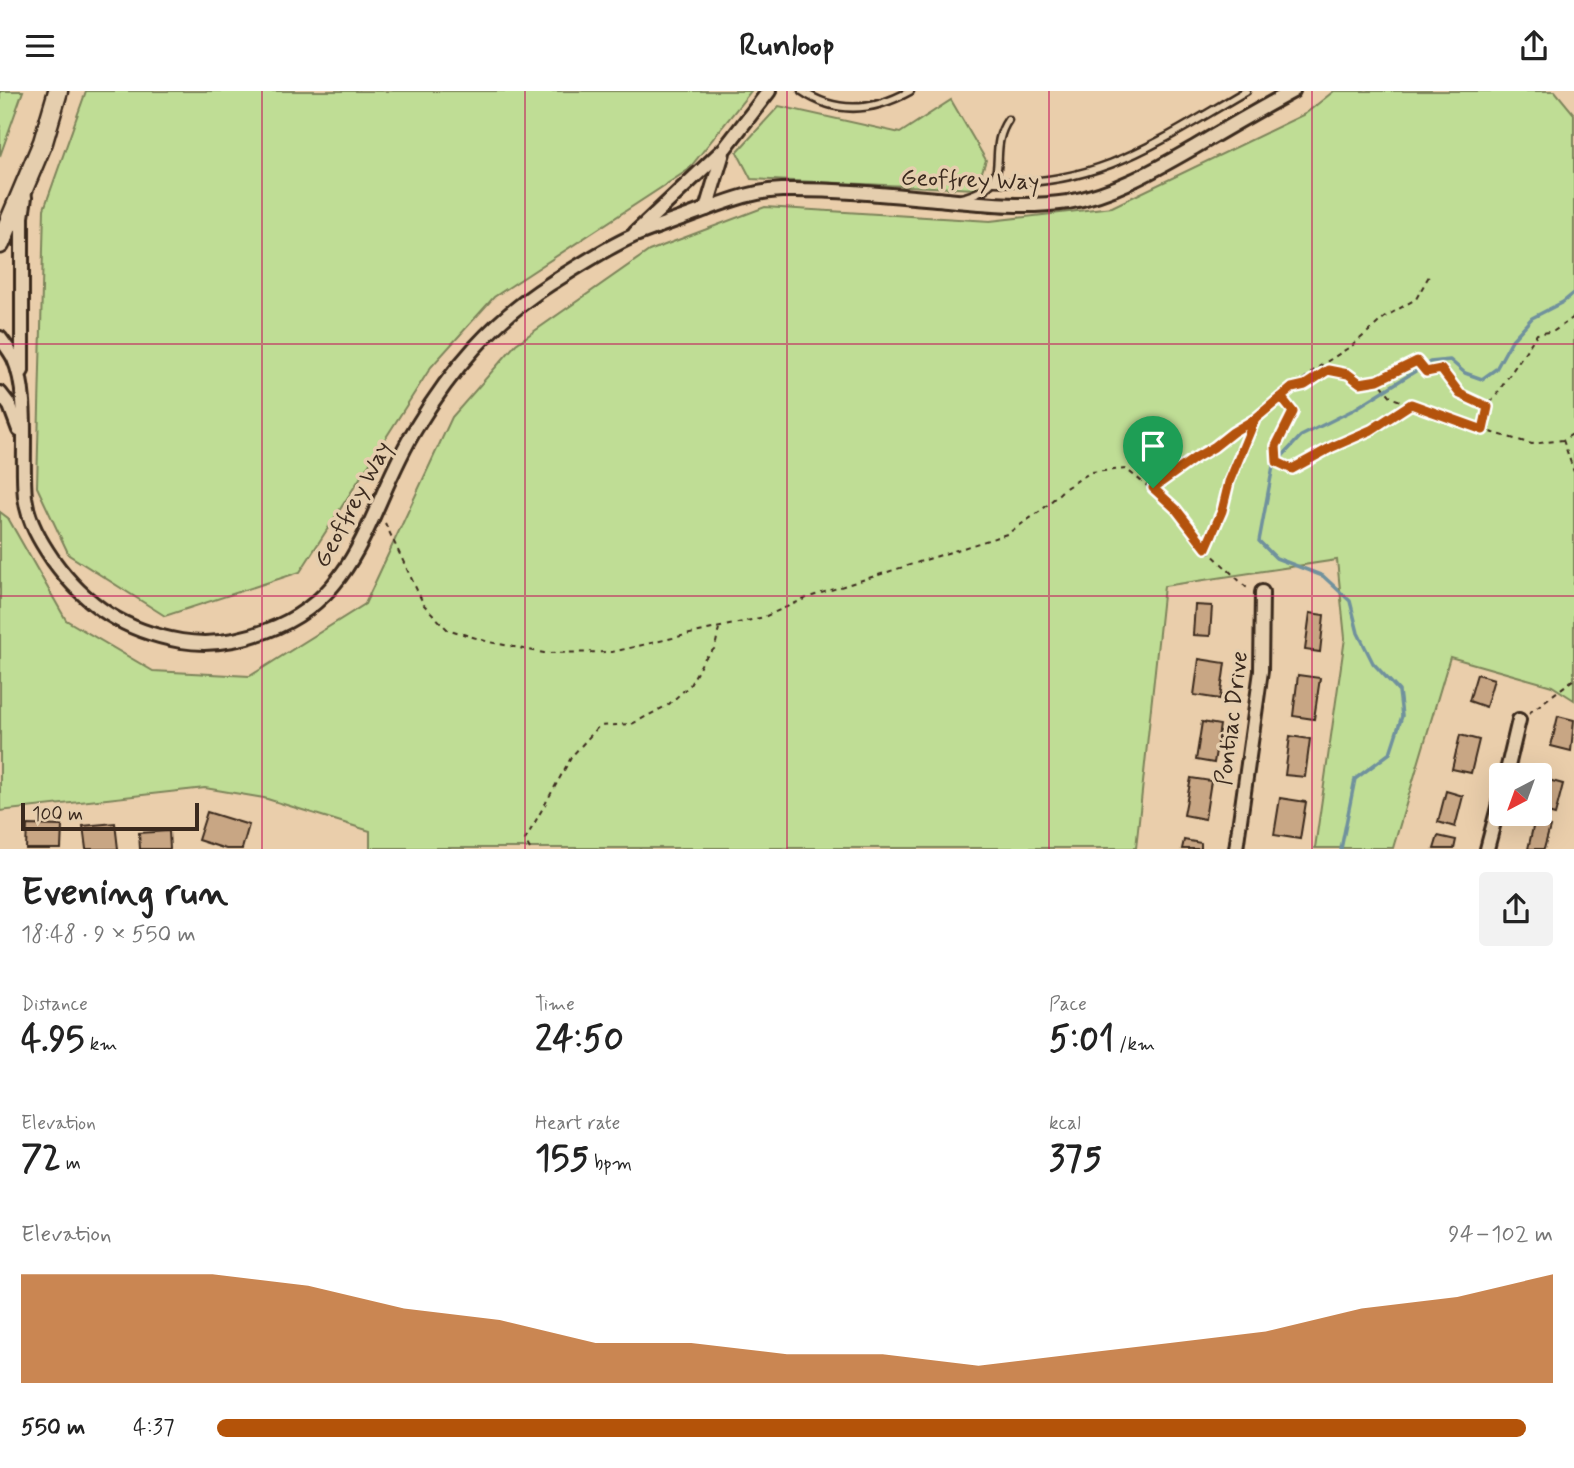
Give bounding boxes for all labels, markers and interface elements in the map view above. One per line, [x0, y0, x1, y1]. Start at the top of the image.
text: Runloop [739, 25, 835, 67]
icon: menu [21, 27, 59, 65]
icon: share [1515, 27, 1553, 65]
street label: Geoffrey Way [900, 163, 1040, 198]
pin [1123, 416, 1183, 488]
icon: arrive [1134, 427, 1172, 465]
street label: Geoffrey Way [307, 436, 400, 573]
street label: Pontiac Drive [1209, 649, 1256, 787]
north arrow [1489, 763, 1552, 826]
map controls [1489, 763, 1552, 826]
scale bar [21, 799, 200, 831]
text: 100 m [32, 802, 83, 827]
text: Evening run [21, 869, 228, 918]
button: share [1479, 872, 1553, 946]
text: 18:48 · 9 × 550 m [21, 920, 196, 950]
text: Distance [21, 992, 88, 1017]
text: Time [535, 992, 575, 1017]
text: Pace [1049, 992, 1087, 1017]
text: 4.95 [21, 1017, 85, 1063]
text: 24:50 [535, 1017, 624, 1063]
text: 5:01 [1049, 1017, 1114, 1063]
text: km [85, 1032, 117, 1057]
text: /km [1114, 1032, 1155, 1057]
text: Elevation [21, 1111, 96, 1136]
text: Heart rate [535, 1111, 620, 1136]
text: kcal [1049, 1111, 1081, 1136]
text: 72 [21, 1136, 61, 1182]
text: 155 [535, 1136, 589, 1182]
text: 375 [1049, 1136, 1102, 1182]
text: m [61, 1151, 81, 1176]
text: bpm [589, 1151, 632, 1176]
text: Elevation [21, 1220, 112, 1250]
text: 94–102 m [1448, 1220, 1553, 1250]
text: 550 m [21, 1413, 85, 1443]
text: 4:37 [133, 1413, 175, 1443]

